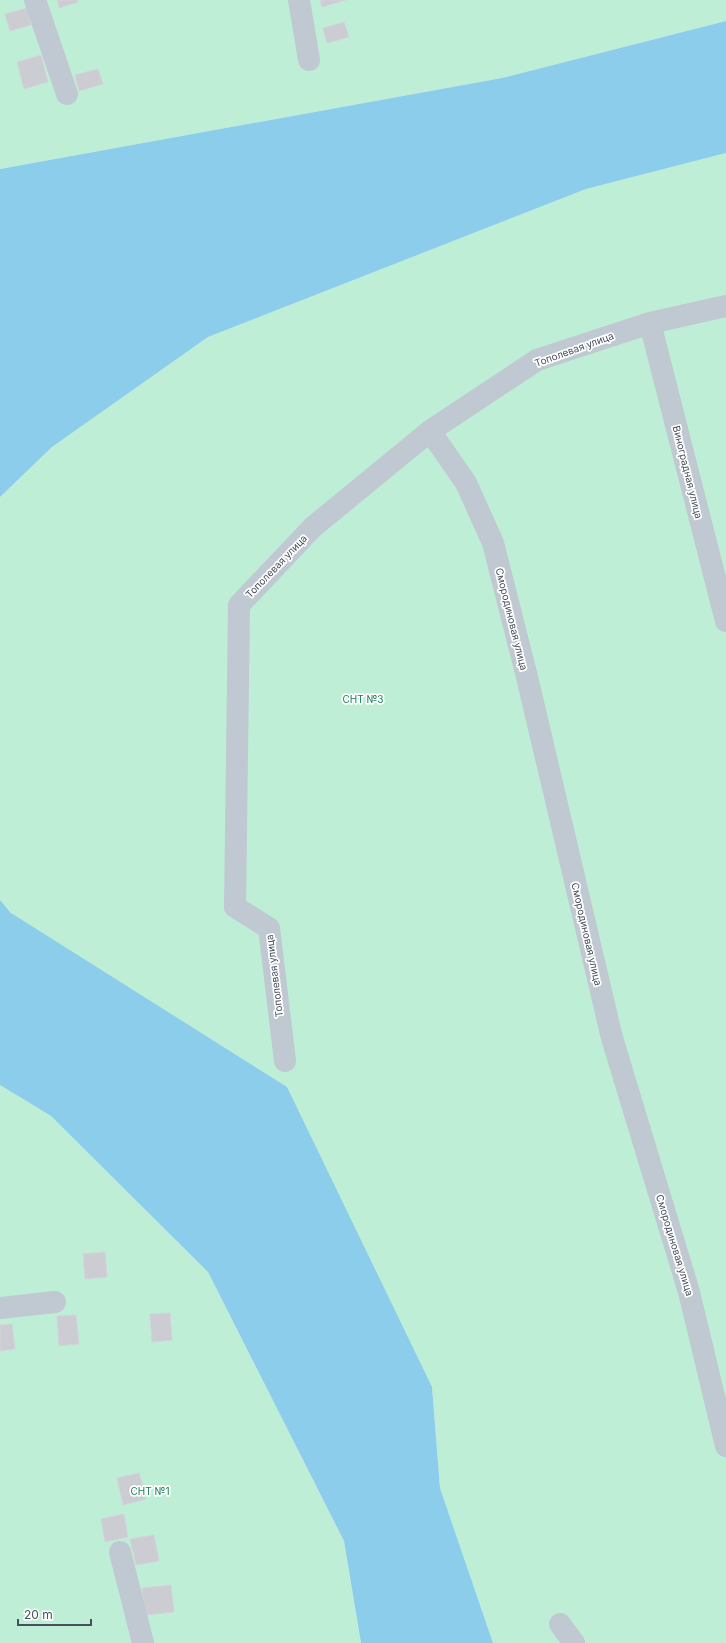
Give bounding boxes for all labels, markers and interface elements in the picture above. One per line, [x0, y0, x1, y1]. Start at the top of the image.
street label: Тополевая улица [533, 329, 615, 369]
street label: Виноградная улица [671, 424, 705, 520]
street label: Тополевая улица [243, 532, 309, 600]
street label: Смородиновая улица [493, 566, 531, 672]
park label: СНТ №3 [342, 693, 384, 705]
street label: Смородиновая улица [569, 881, 605, 987]
street label: Тополевая улица [263, 934, 285, 1018]
street label: Смородиновая улица [654, 1193, 696, 1297]
park label: СНТ №1 [131, 1485, 170, 1497]
scale bar [18, 1601, 91, 1627]
text: 20 m [24, 1607, 53, 1622]

